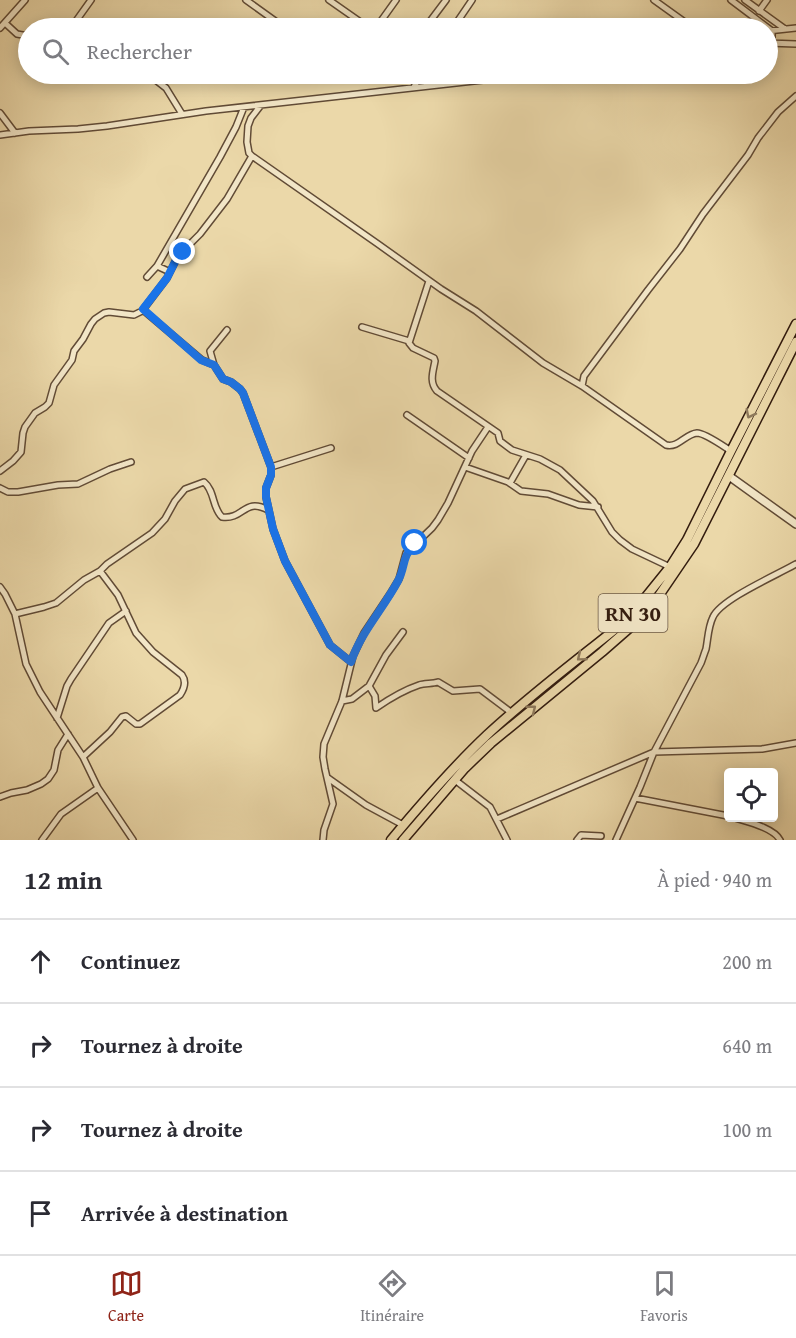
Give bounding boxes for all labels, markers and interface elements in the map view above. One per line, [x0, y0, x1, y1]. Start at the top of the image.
search box [18, 18, 778, 84]
icon: search [39, 35, 72, 68]
text: Rechercher [87, 35, 192, 67]
route end [169, 238, 195, 264]
one-way arrow [746, 407, 757, 418]
route start [401, 529, 427, 555]
road number: RN 30 [598, 594, 668, 632]
one-way arrow [577, 649, 588, 660]
one-way arrow [525, 705, 536, 716]
map controls [724, 768, 778, 822]
button: locate [724, 768, 778, 822]
text: 12 min [24, 860, 102, 899]
text: À pied · 940 m [657, 865, 772, 894]
icon: ahead [24, 945, 57, 978]
text: Continuez [81, 945, 180, 977]
text: 200 m [722, 947, 772, 976]
icon: right [24, 1029, 57, 1062]
text: Tournez à droite [81, 1029, 243, 1061]
text: 640 m [722, 1031, 772, 1060]
icon: right [24, 1113, 57, 1146]
text: Tournez à droite [81, 1113, 243, 1145]
text: 100 m [722, 1115, 772, 1144]
icon: arrive [24, 1197, 57, 1230]
text: Arrivée à destination [81, 1197, 288, 1229]
tab: Carte [108, 1267, 144, 1327]
tab: Itinéraire [360, 1267, 424, 1327]
tab: Favoris [640, 1267, 688, 1327]

